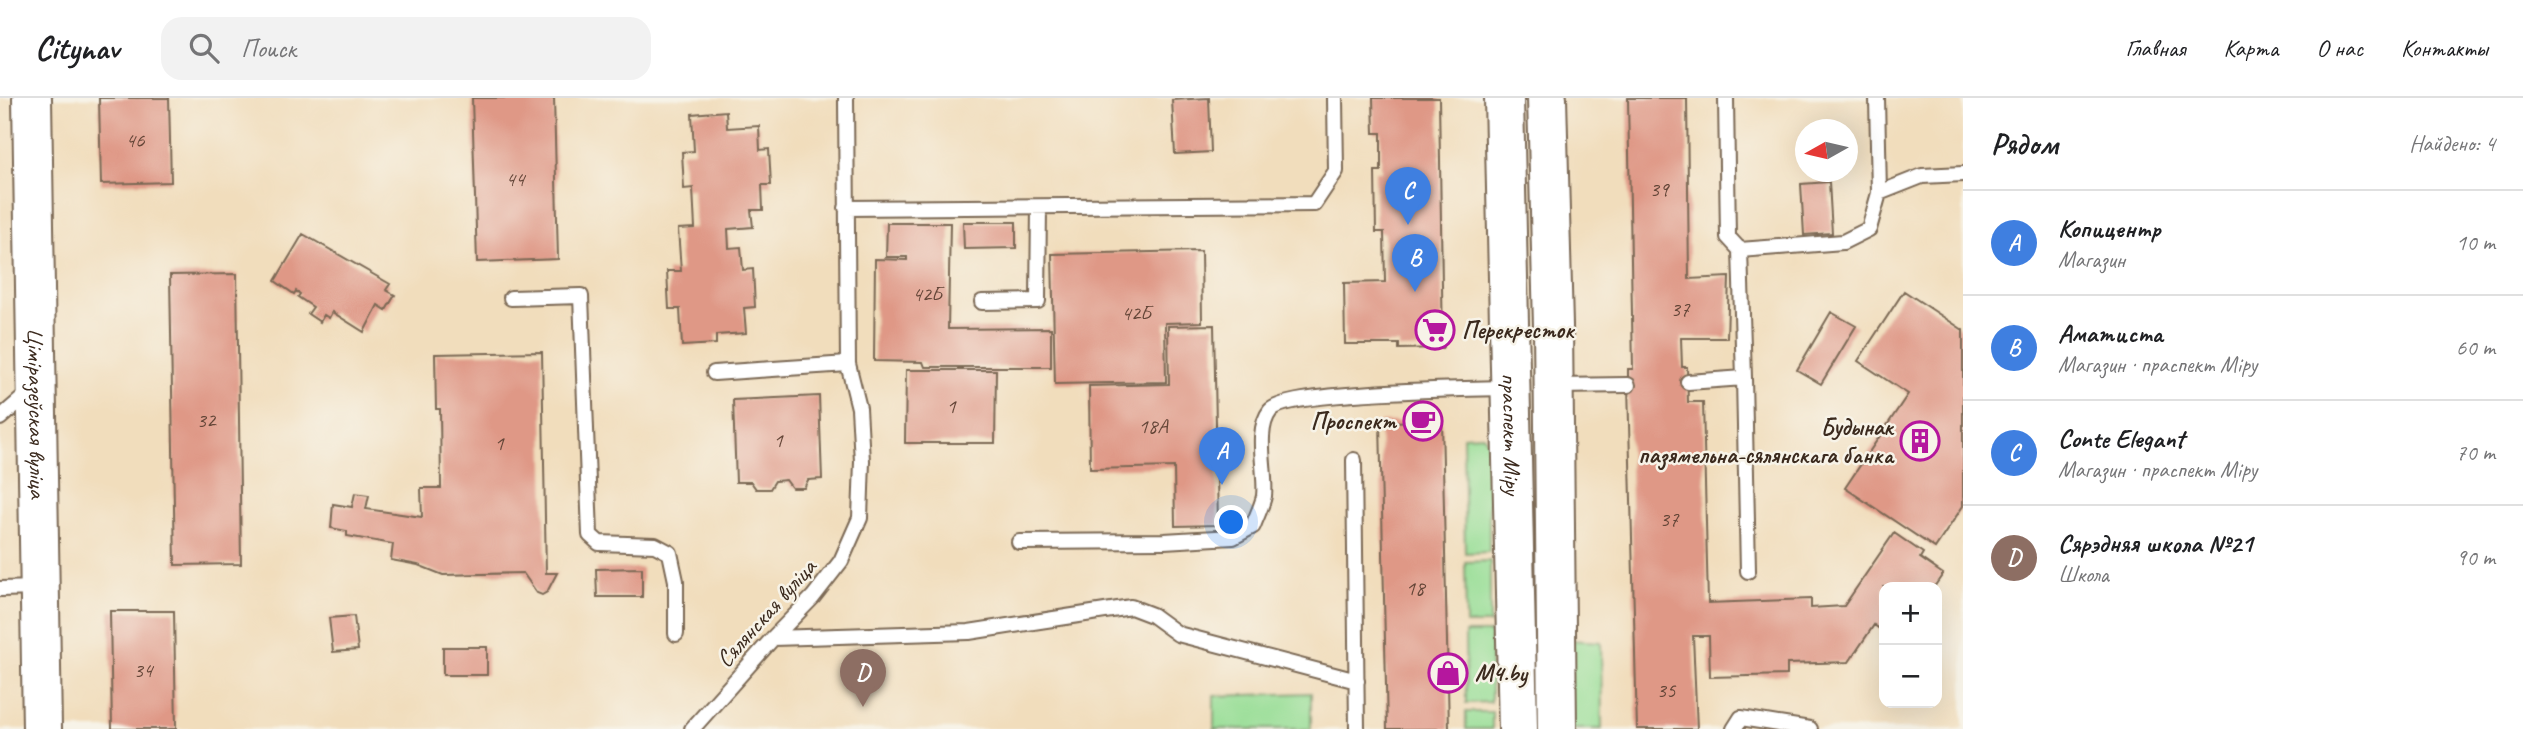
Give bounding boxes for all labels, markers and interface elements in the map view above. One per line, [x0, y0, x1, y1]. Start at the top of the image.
search box [161, 17, 651, 80]
text: Citynav [35, 27, 119, 69]
icon: search [185, 29, 223, 67]
text: Поиск [241, 32, 296, 65]
text: Главная [2125, 33, 2186, 63]
text: Карта [2224, 33, 2278, 63]
text: О нас [2316, 33, 2363, 63]
text: Контакты [2401, 33, 2488, 63]
north arrow [1795, 119, 1858, 182]
text: Рядом [1991, 125, 2058, 163]
house number: 46 [126, 127, 145, 153]
text: Найдено: 4 [2409, 129, 2495, 158]
house number: 44 [506, 166, 527, 192]
pin: C [1385, 167, 1431, 225]
house number: 39 [1650, 176, 1670, 202]
text: Копицентр [2058, 212, 2161, 245]
text: A [2008, 228, 2020, 257]
text: 10 m [2456, 228, 2495, 257]
pin: B [1392, 234, 1438, 292]
text: Магазин [2058, 245, 2125, 274]
house number: 42Б [912, 281, 945, 307]
house number: 37 [1671, 296, 1691, 322]
house number: 42Б [1121, 300, 1154, 326]
supermarket icon: Перекресток [1414, 309, 1456, 351]
place label: Перекресток [1462, 315, 1576, 345]
text: Аматиста [2058, 317, 2163, 350]
street label: Ціміразеўская вуліца [21, 327, 53, 500]
text: B [2008, 333, 2020, 362]
text: 60 m [2456, 333, 2495, 362]
text: Магазин · праспект Міру [2058, 350, 2257, 379]
street label: праспект Міру [1495, 373, 1528, 497]
house number: 1 [946, 393, 957, 419]
cafe icon: Проспект [1402, 400, 1444, 442]
place label: Проспект [1311, 406, 1397, 436]
house number: 32 [197, 407, 217, 433]
place label: Будынак пазямельна-сялянскага банка [1638, 412, 1895, 471]
house number: 18А [1138, 413, 1169, 439]
building icon: Будынак пазямельна-сялянскага банка [1899, 420, 1941, 462]
text: Conte Elegant [2058, 422, 2184, 455]
house number: 1 [773, 427, 784, 453]
pin: A [1199, 427, 1245, 485]
house number: 1 [494, 430, 505, 456]
text: C [2009, 438, 2019, 467]
text: 70 m [2456, 438, 2495, 467]
text: Магазин · праспект Міру [2058, 455, 2257, 484]
your location [1214, 505, 1248, 539]
house number: 37 [1660, 506, 1680, 532]
text: Сярэдняя школа №21 [2058, 527, 2253, 560]
text: D [2007, 543, 2021, 572]
text: 90 m [2456, 543, 2495, 572]
street label: Сялянская вуліца [709, 551, 824, 673]
text: Школа [2058, 560, 2109, 589]
house number: 18 [1406, 575, 1427, 601]
map controls [1879, 582, 1942, 708]
button: + [1879, 582, 1942, 645]
button: − [1879, 645, 1942, 708]
pin: D [840, 649, 886, 707]
shop icon: М4.by [1427, 652, 1469, 694]
house number: 34 [134, 657, 155, 683]
place label: М4.by [1475, 658, 1529, 688]
house number: 35 [1657, 677, 1677, 703]

